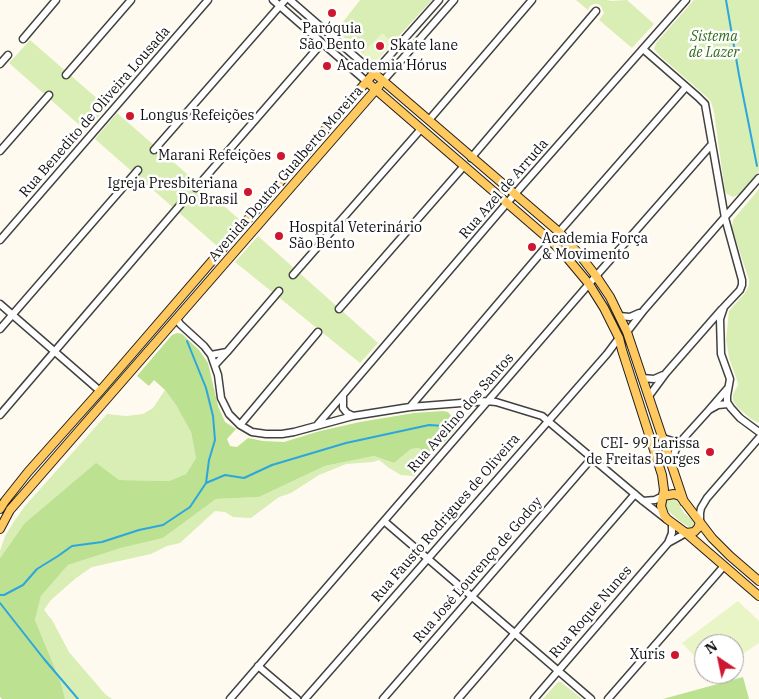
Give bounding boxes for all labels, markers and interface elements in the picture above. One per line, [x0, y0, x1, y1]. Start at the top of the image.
marker: Paróquia São Bento [326, 7, 338, 19]
place label: Paróquia São Bento [299, 21, 365, 54]
street label: Rua Benedito de Oliveira Lousada [16, 23, 174, 201]
park label: Sistema de Lazer [689, 29, 739, 62]
place label: Skate lane [390, 38, 458, 54]
marker: Skate lane [374, 40, 386, 52]
place label: Academia Hórus [337, 58, 447, 74]
marker: Academia Hórus [321, 60, 333, 72]
street label: Avenida Doutor Gualberto Moreira [205, 83, 367, 265]
place label: Longus Refeições [140, 108, 254, 124]
marker: Longus Refeições [124, 110, 136, 122]
street label: Rua Azel de Arruda [456, 136, 552, 242]
place label: Marani Refeições [158, 148, 271, 164]
marker: Marani Refeições [275, 150, 287, 162]
place label: Igreja Presbiteriana Do Brasil [107, 176, 238, 208]
marker: Igreja Presbiteriana Do Brasil [242, 186, 254, 198]
place label: Hospital Veterinário São Bento [289, 220, 422, 252]
marker: Hospital Veterinário São Bento [273, 230, 285, 242]
place label: Academia Força & Movimento [542, 231, 648, 264]
marker: Academia Força & Movimento [526, 241, 538, 253]
street label: Rua Avelino dos Santos [405, 350, 517, 476]
street label: Rua Fausto Rodrigues de Oliveira [368, 430, 524, 606]
place label: CEI- 99 Larissa de Freitas Borges [586, 436, 700, 468]
marker: CEI- 99 Larissa de Freitas Borges [704, 446, 716, 458]
street label: Rua José Lourenço de Godoy [410, 494, 546, 646]
street label: Rua Roque Nunes [546, 562, 636, 662]
north arrow [694, 634, 744, 684]
text: N [702, 637, 721, 658]
place label: Xuris [630, 647, 665, 663]
marker: Xuris [669, 649, 681, 661]

